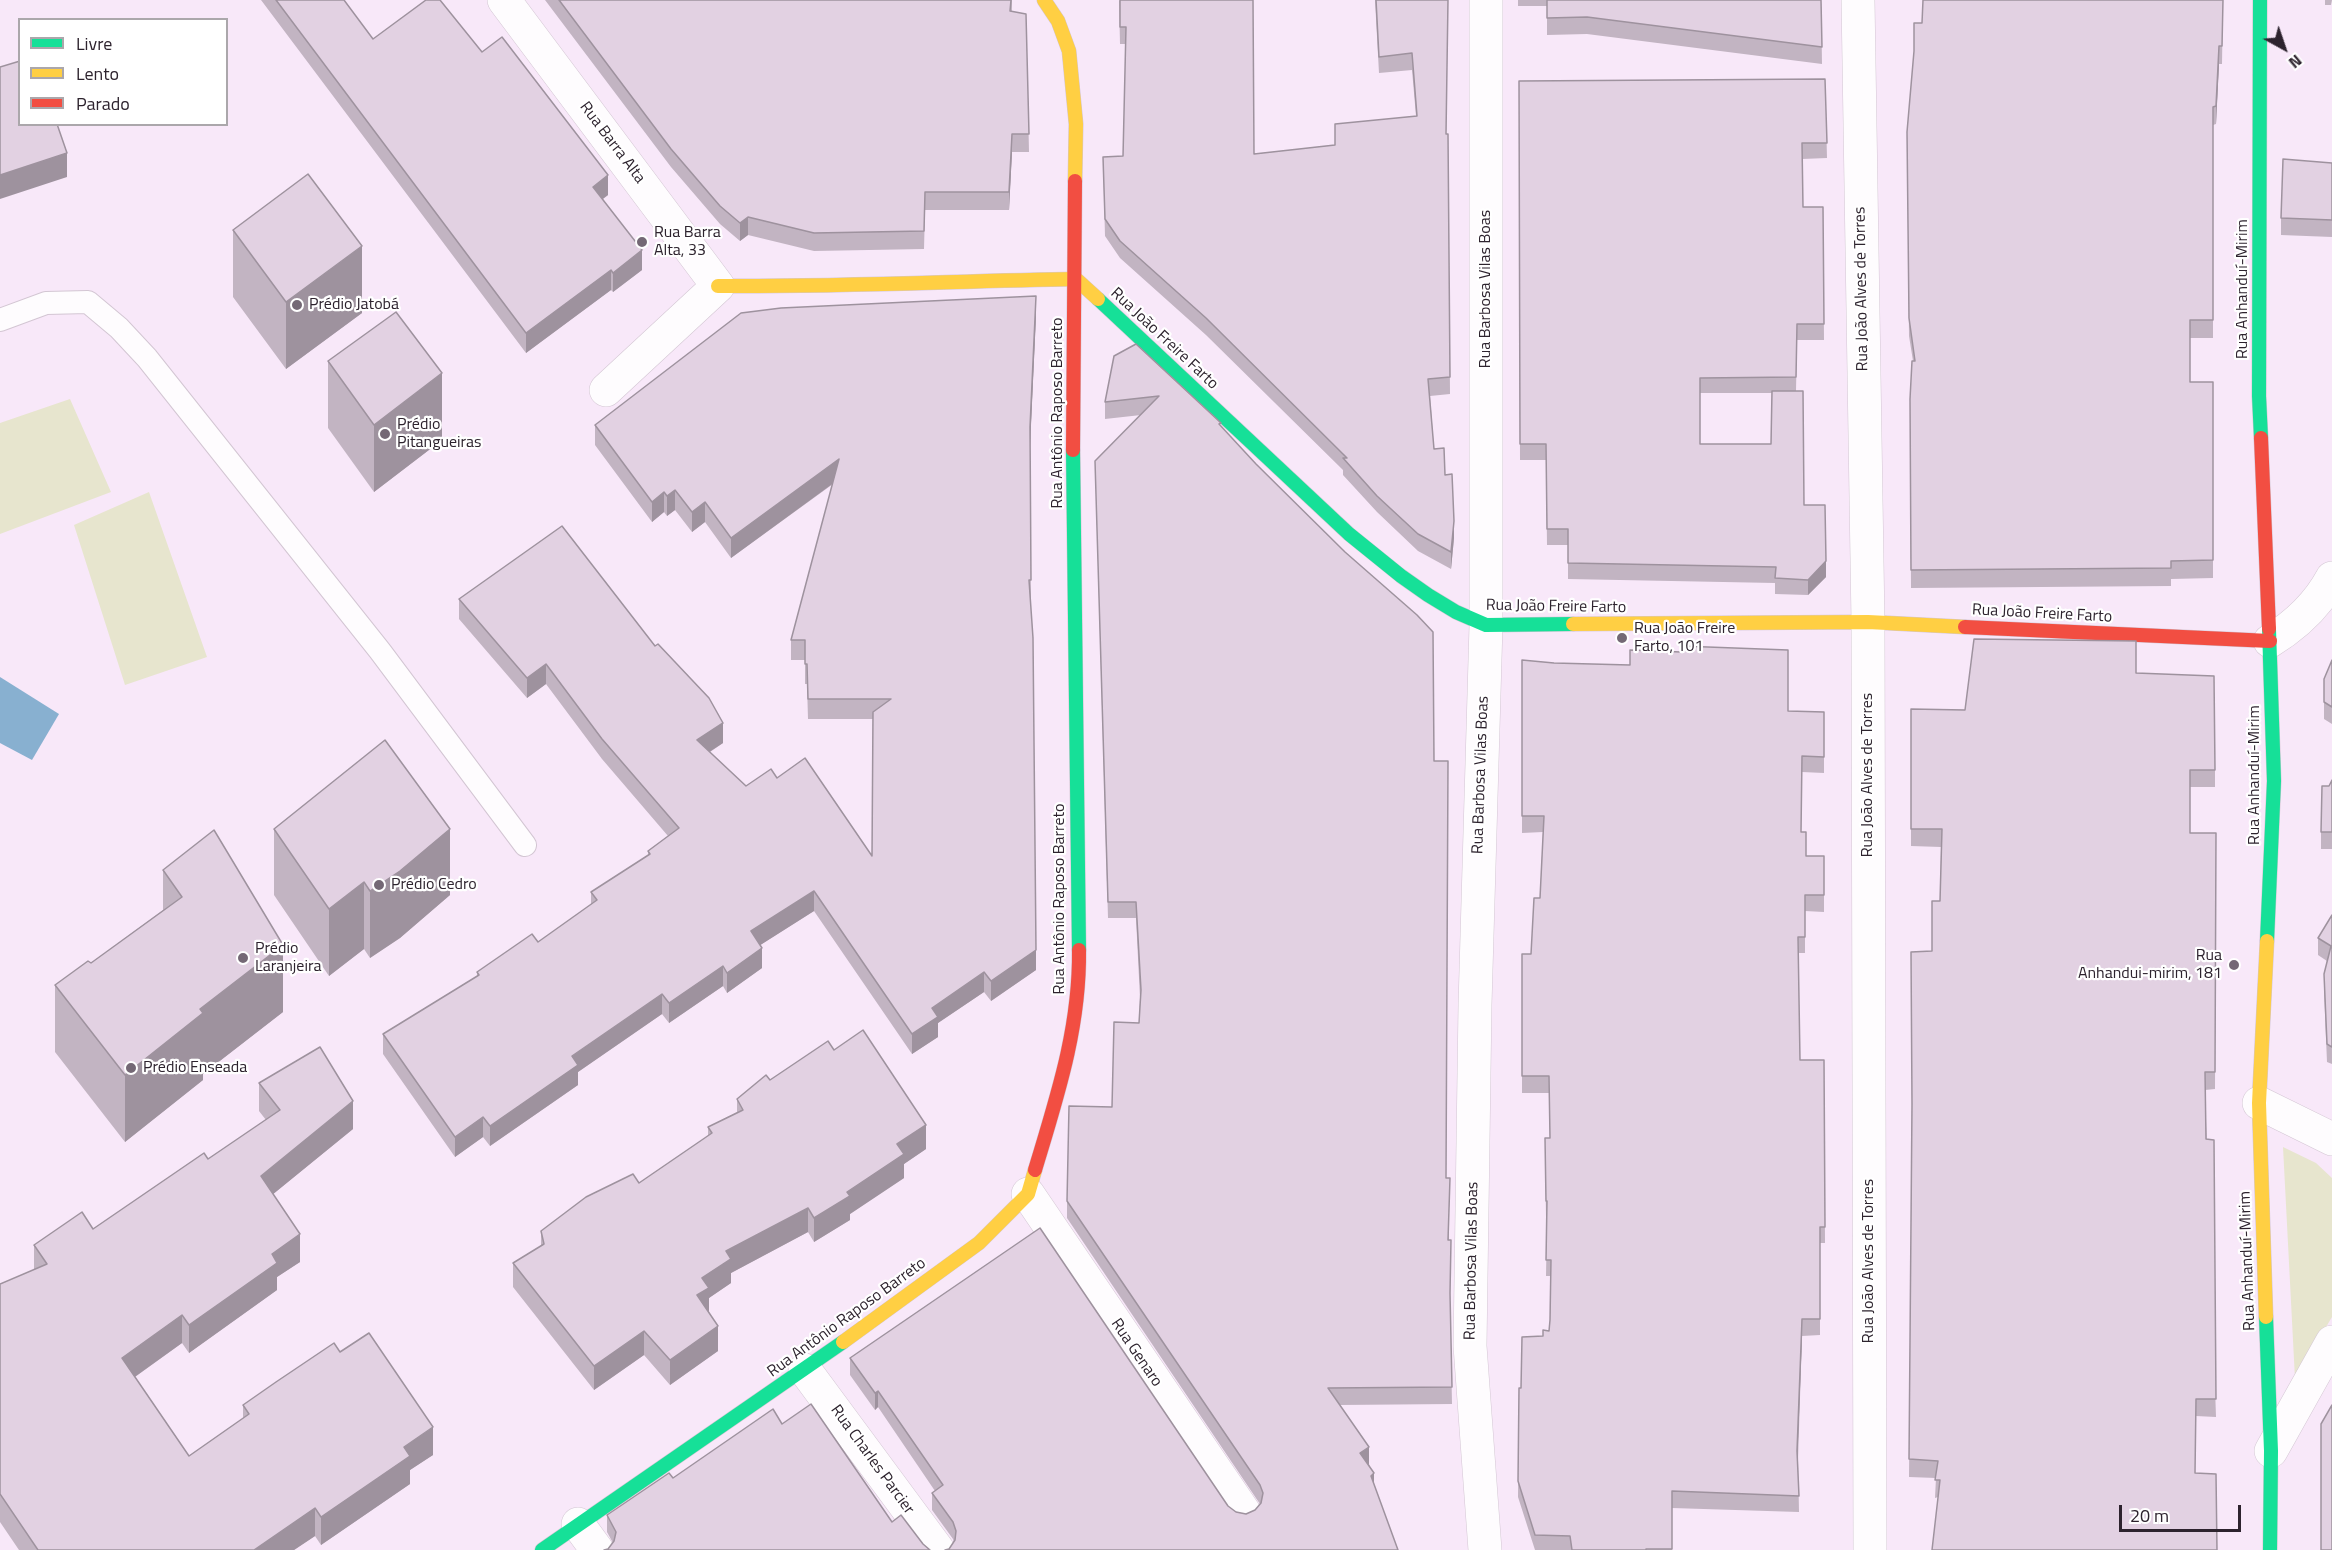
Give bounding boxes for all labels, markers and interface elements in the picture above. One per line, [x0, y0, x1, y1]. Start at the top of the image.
legend [18, 18, 228, 126]
north arrow [2254, 18, 2314, 78]
text: Livre [76, 30, 112, 57]
text: N [2284, 49, 2308, 75]
text: Lento [76, 60, 119, 87]
text: Parado [76, 90, 130, 117]
street label: Rua Barra Alta [575, 98, 649, 188]
street label: Rua João Alves de Torres [1851, 207, 1873, 371]
street label: Rua Barbosa Vilas Boas [1476, 210, 1496, 368]
street label: Rua Anhanduí-Mirim [2233, 219, 2253, 359]
place label: Rua Barra Alta, 33 [654, 223, 721, 261]
marker: Rua Barra Alta, 33 [635, 235, 649, 249]
street label: Rua João Freire Farto [1106, 284, 1222, 394]
place label: Prédio Jatobá [309, 295, 399, 315]
marker: Prédio Jatobá [290, 298, 304, 312]
street label: Rua Antônio Raposo Barreto [1048, 317, 1068, 509]
place label: Prédio Pitangueiras [397, 415, 482, 453]
marker: Prédio Pitangueiras [378, 427, 392, 441]
street label: Rua João Freire Farto [1486, 596, 1626, 618]
street label: Rua João Freire Farto [1971, 601, 2113, 627]
place label: Rua João Freire Farto, 101 [1634, 619, 1735, 657]
marker: Rua João Freire Farto, 101 [1615, 631, 1629, 645]
street label: Rua João Alves de Torres [1858, 693, 1878, 857]
street label: Rua Barbosa Vilas Boas [1469, 696, 1493, 854]
street label: Rua Anhanduí-Mirim [2245, 705, 2265, 845]
street label: Rua Antônio Raposo Barreto [1050, 803, 1070, 995]
place label: Prédio Cedro [391, 875, 477, 895]
marker: Prédio Cedro [372, 878, 386, 892]
place label: Prédio Laranjeira [255, 939, 321, 977]
place label: Rua Anhandui-mirim, 181 [2078, 946, 2222, 984]
marker: Prédio Laranjeira [236, 951, 250, 965]
marker: Rua Anhandui-mirim, 181 [2227, 958, 2241, 972]
place label: Prédio Enseada [143, 1058, 247, 1078]
marker: Prédio Enseada [124, 1061, 138, 1075]
street label: Rua João Alves de Torres [1859, 1179, 1879, 1343]
street label: Rua Barbosa Vilas Boas [1461, 1182, 1483, 1340]
street label: Rua Anhanduí-Mirim [2236, 1191, 2260, 1331]
street label: Rua Antônio Raposo Barreto [764, 1254, 930, 1382]
street label: Rua Genaro [1106, 1315, 1166, 1391]
street label: Rua Charles Parcier [826, 1402, 918, 1518]
scale bar [2122, 1493, 2244, 1531]
text: 20 m [2130, 1502, 2169, 1529]

